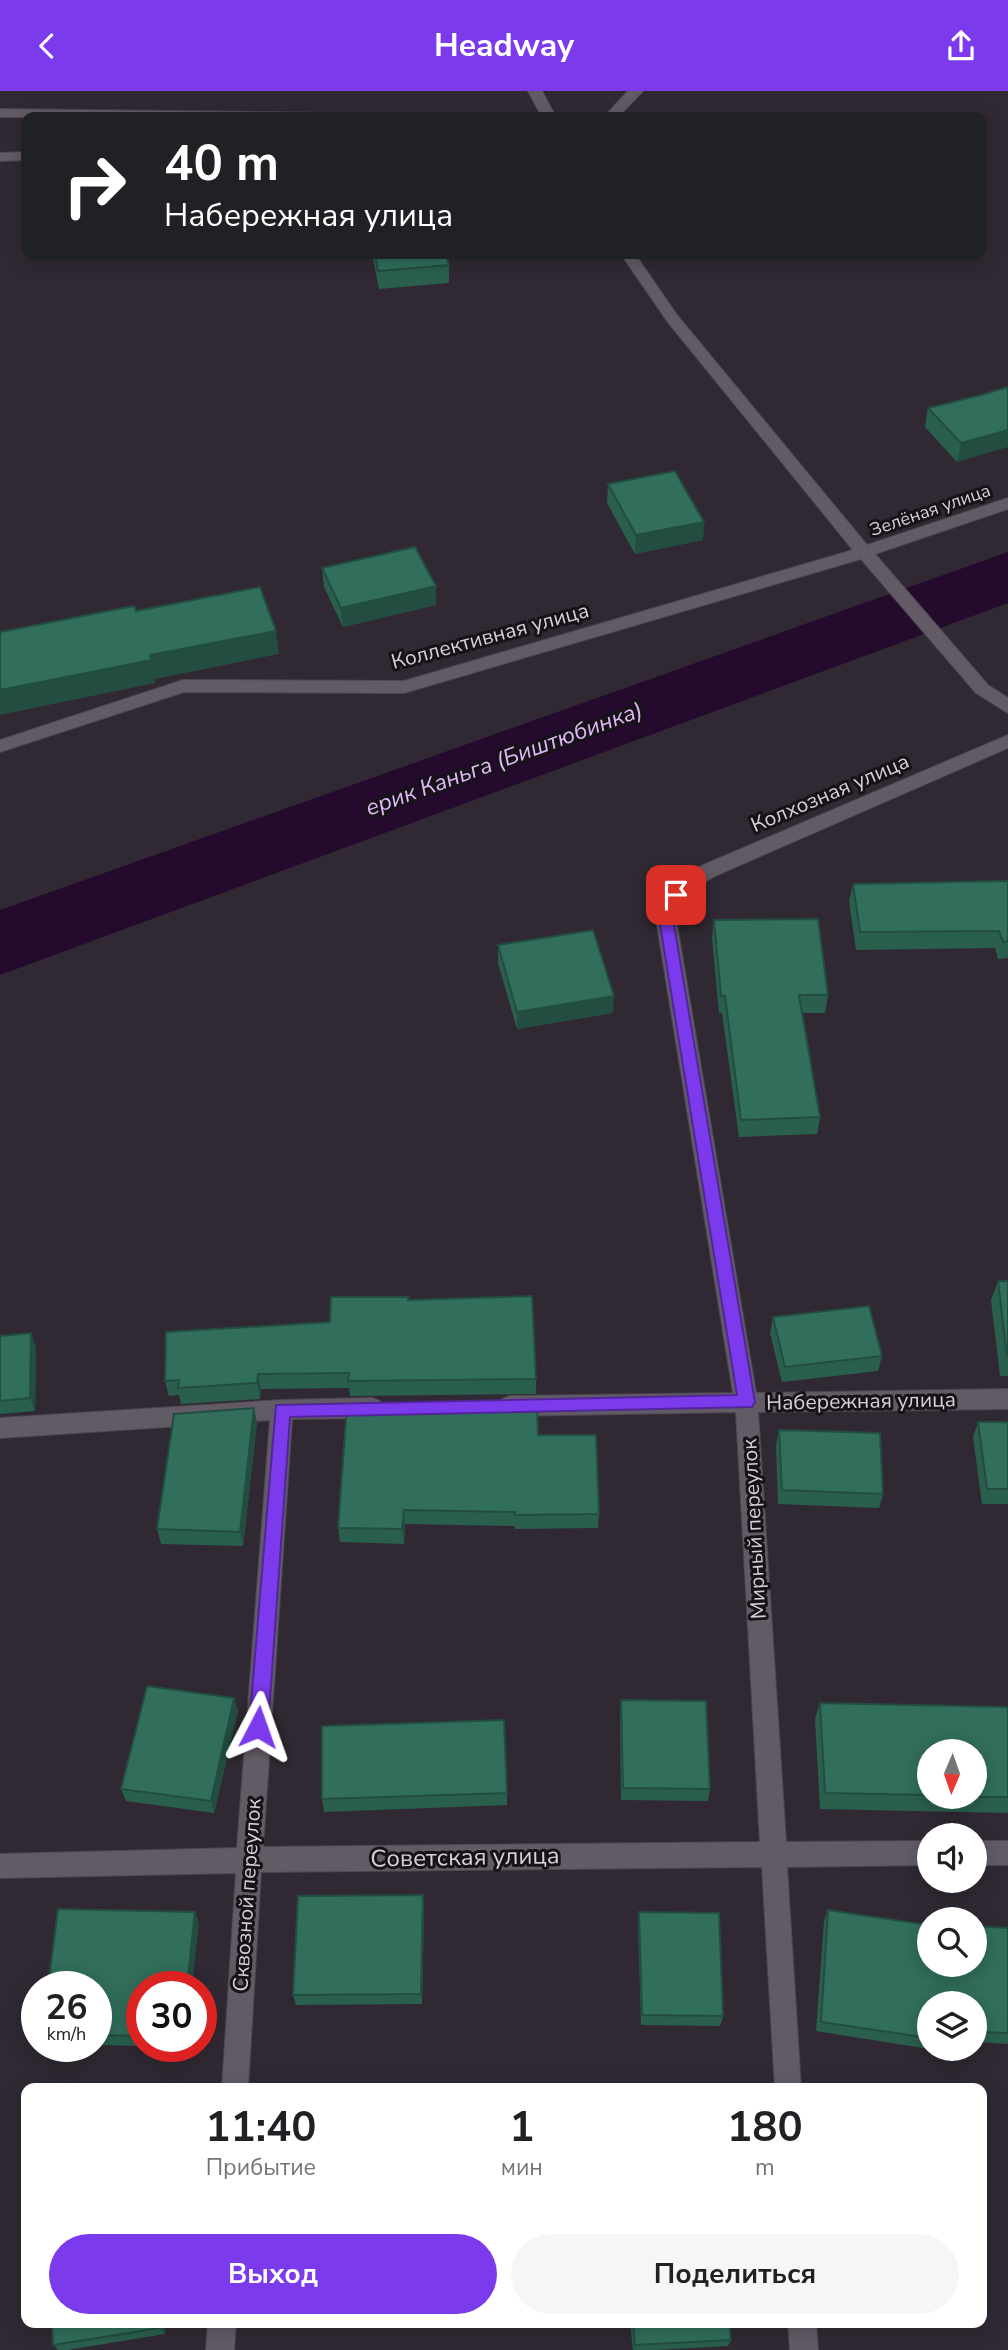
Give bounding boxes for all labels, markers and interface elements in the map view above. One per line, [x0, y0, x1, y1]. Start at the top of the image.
text: Headway [434, 24, 574, 67]
icon: back [28, 27, 66, 65]
icon: share [942, 27, 980, 65]
text: 40 m [164, 130, 279, 197]
icon: right [49, 140, 140, 231]
text: Набережная улица [164, 194, 453, 237]
street label: Зелёная улица [866, 478, 994, 542]
street label: Коллективная улица [388, 596, 592, 676]
water label: ерик Каньга (Биштюбинка) [361, 694, 647, 824]
street label: Колхозная улица [747, 747, 913, 839]
pin [646, 865, 706, 925]
icon: arrive [657, 876, 695, 914]
street label: Набережная улица [766, 1385, 956, 1417]
street label: Мирный переулок [735, 1437, 773, 1620]
position arrow [221, 1690, 295, 1764]
north arrow [917, 1739, 987, 1809]
map controls [917, 1739, 987, 2061]
street label: Сквозной переулок [226, 1797, 268, 1993]
button: sound [917, 1823, 987, 1893]
street label: Советская улица [370, 1839, 560, 1875]
button: search [917, 1907, 987, 1977]
speed limit sign: 30 [126, 1971, 217, 2062]
text: 26 [45, 1984, 88, 2031]
button: layers [917, 1991, 987, 2061]
text: km/h [47, 2022, 86, 2046]
text: 11:40 [205, 2099, 316, 2156]
text: 1 [509, 2099, 534, 2156]
text: 180 [727, 2099, 803, 2156]
text: Прибытие [206, 2152, 316, 2183]
text: мин [501, 2152, 543, 2183]
text: m [755, 2152, 775, 2183]
button: Выход [49, 2234, 497, 2314]
button: Поделиться [511, 2234, 959, 2314]

